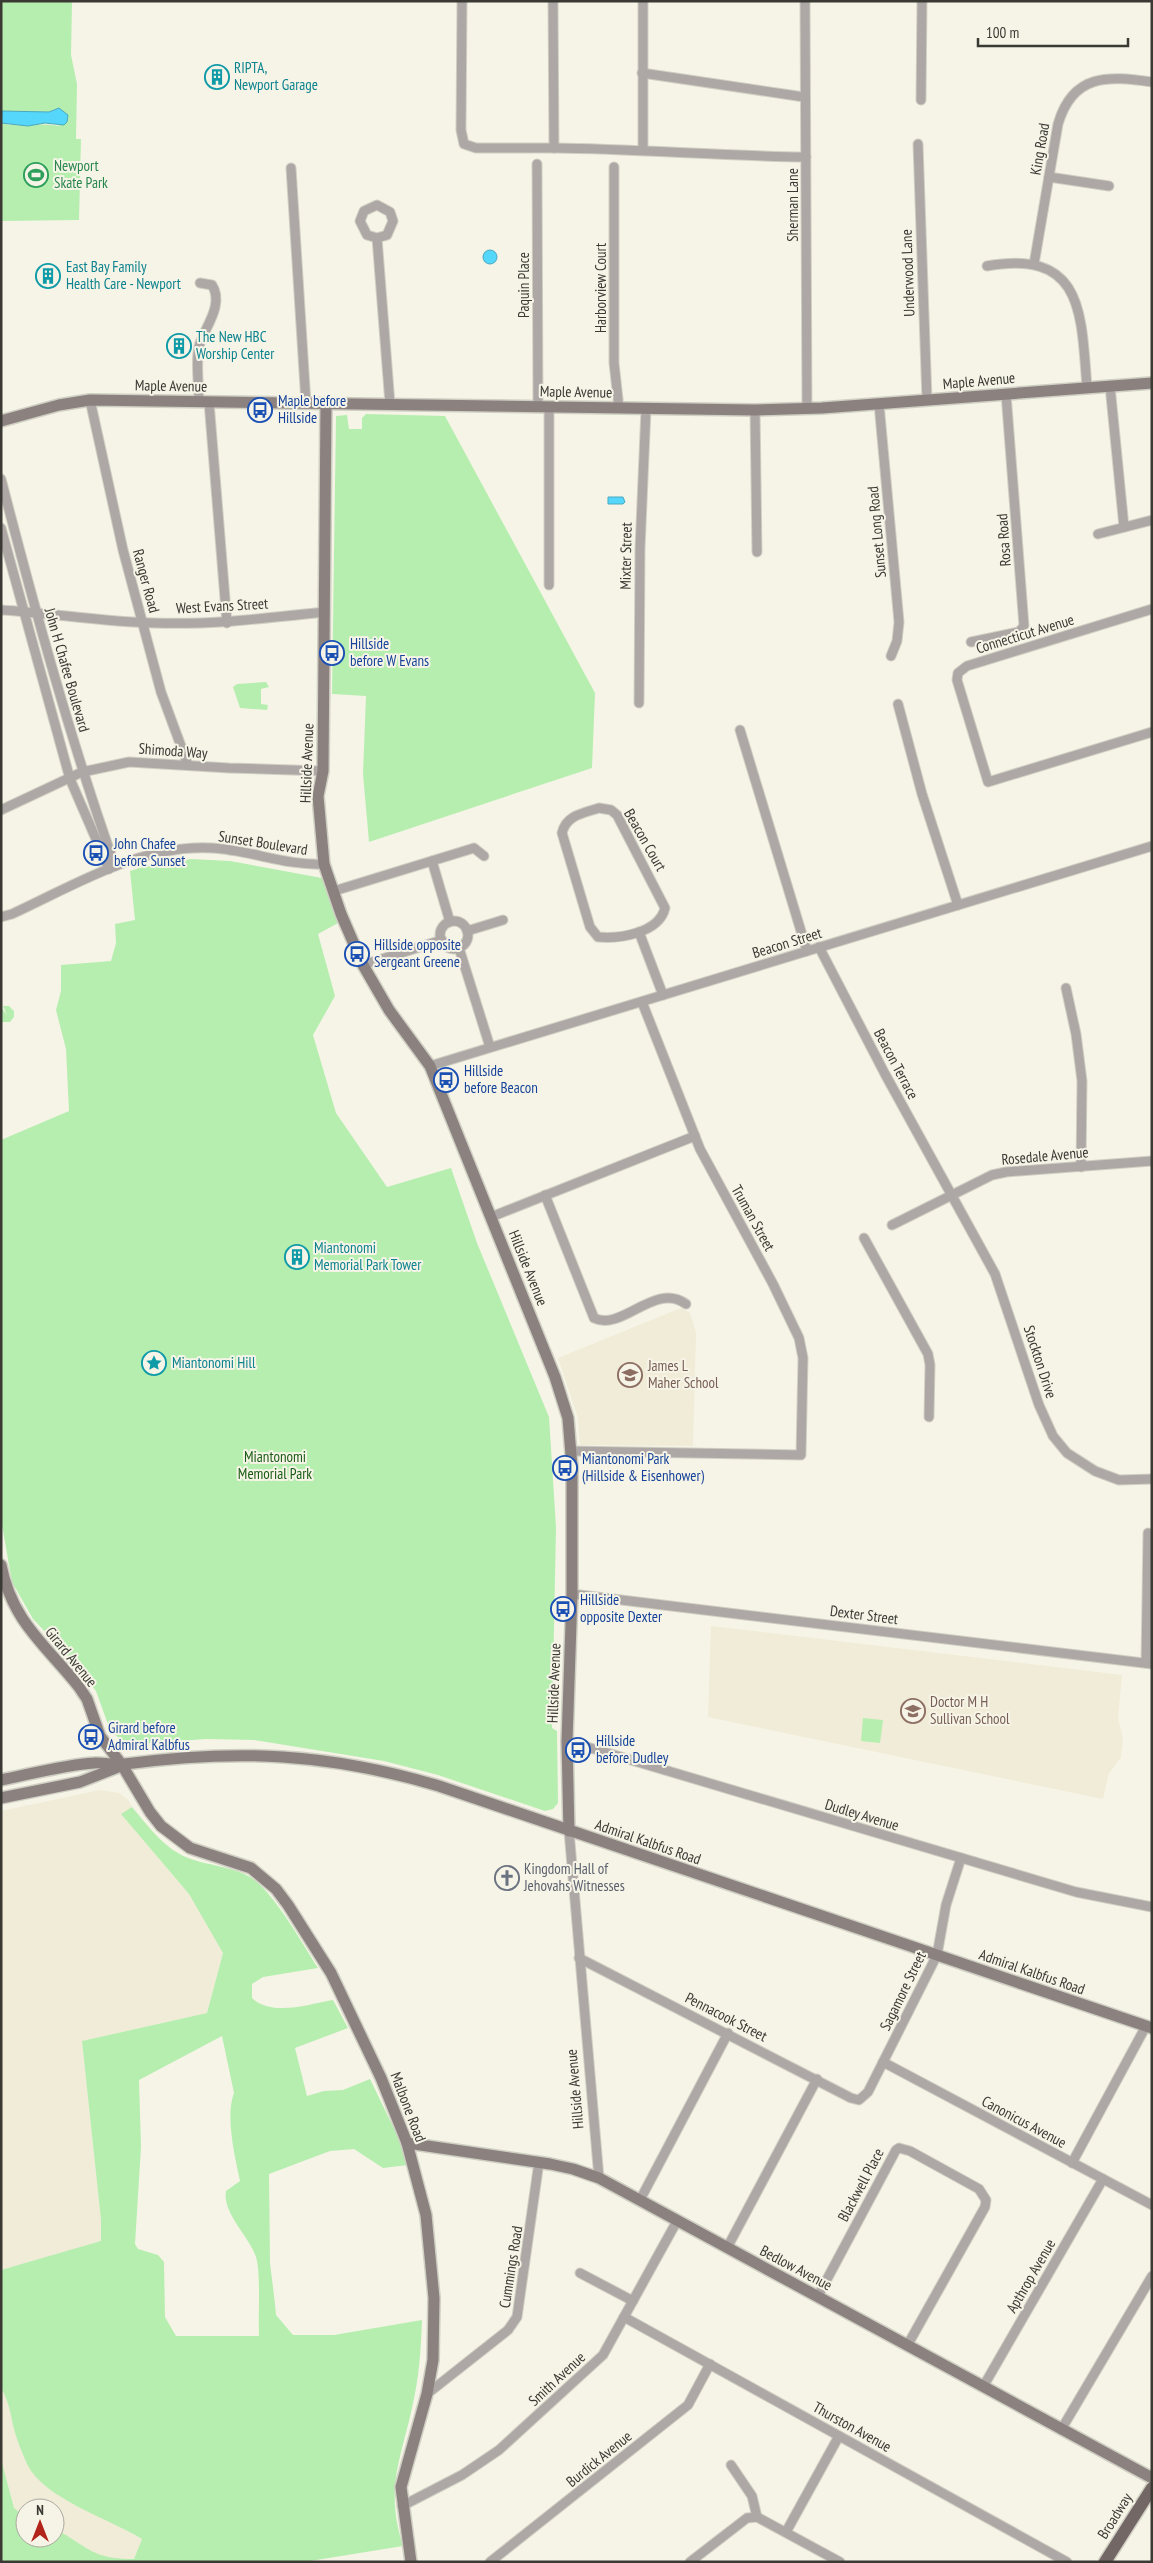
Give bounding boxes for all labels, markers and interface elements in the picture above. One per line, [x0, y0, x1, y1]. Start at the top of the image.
scale bar [978, 15, 1128, 47]
text: 100 m [986, 23, 1019, 42]
place label: RIPTA, Newport Garage [234, 58, 318, 94]
building icon: RIPTA, Newport Garage [204, 64, 230, 90]
street label: King Road [1026, 121, 1053, 176]
place label: Newport Skate Park [54, 156, 108, 192]
sports icon: Newport Skate Park [23, 162, 49, 188]
street label: Sherman Lane [783, 168, 802, 242]
street label: Underwood Lane [896, 229, 919, 317]
street label: Harborview Court [591, 243, 610, 333]
street label: Paquin Place [514, 252, 533, 318]
place label: East Bay Family Health Care - Newport [66, 257, 181, 293]
building icon: East Bay Family Health Care - Newport [35, 263, 61, 289]
place label: The New HBC Worship Center [196, 327, 275, 363]
building icon: The New HBC Worship Center [166, 333, 192, 359]
street label: Maple Avenue [942, 368, 1016, 393]
street label: Maple Avenue [135, 375, 207, 396]
street label: Maple Avenue [540, 381, 612, 402]
place label: Maple before Hillside [278, 391, 346, 427]
bus stop icon: Maple before Hillside [247, 397, 273, 423]
street label: Sunset Long Road [863, 485, 890, 579]
street label: Rosa Road [992, 513, 1015, 567]
street label: Mixter Street [615, 522, 636, 590]
street label: Ranger Road [129, 547, 164, 615]
street label: West Evans Street [175, 594, 269, 617]
street label: John H Chafee Boulevard [40, 605, 94, 734]
street label: Connecticut Avenue [973, 610, 1076, 657]
place label: Hillside before W Evans [350, 634, 429, 670]
bus stop icon: Hillside before W Evans [319, 640, 345, 666]
street label: Hillside Avenue [296, 723, 317, 803]
street label: Shimoda Way [138, 739, 209, 762]
street label: Beacon Court [620, 805, 671, 874]
street label: Sunset Boulevard [217, 826, 309, 859]
place label: John Chafee before Sunset [113, 834, 185, 870]
bus stop icon: John Chafee before Sunset [83, 840, 109, 866]
street label: Beacon Street [750, 923, 824, 962]
place label: Hillside opposite Sergeant Greene [374, 935, 461, 971]
bus stop icon: Hillside opposite Sergeant Greene [344, 941, 370, 967]
street label: Beacon Terrace [870, 1025, 923, 1102]
place label: Hillside before Beacon [464, 1061, 538, 1097]
bus stop icon: Hillside before Beacon [433, 1067, 459, 1093]
street label: Rosedale Avenue [1001, 1142, 1089, 1169]
street label: Truman Street [728, 1181, 779, 1254]
street label: Hillside Avenue [505, 1227, 552, 1308]
place label: Miantonomi Memorial Park Tower [314, 1238, 422, 1274]
building icon: Miantonomi Memorial Park Tower [284, 1244, 310, 1270]
street label: Stockton Drive [1020, 1323, 1061, 1401]
place icon: Miantonomi Hill [141, 1350, 167, 1376]
place label: Miantonomi Hill [172, 1353, 256, 1372]
place label: James L Maher School [647, 1356, 719, 1392]
school or university icon: James L Maher School [617, 1362, 643, 1388]
park label: Miantonomi Memorial Park [238, 1447, 312, 1483]
place label: Miantonomi Park (Hillside & Eisenhower) [582, 1449, 705, 1485]
bus stop icon: Miantonomi Park (Hillside & Eisenhower) [552, 1455, 578, 1481]
place label: Hillside opposite Dexter [580, 1590, 663, 1626]
bus stop icon: Hillside opposite Dexter [550, 1596, 576, 1622]
street label: Dexter Street [829, 1601, 899, 1628]
street label: Girard Avenue [41, 1623, 101, 1691]
street label: Hillside Avenue [543, 1643, 564, 1723]
place label: Doctor M H Sullivan School [930, 1692, 1010, 1728]
school or university icon: Doctor M H Sullivan School [900, 1698, 926, 1724]
place label: Girard before Admiral Kalbfus [108, 1718, 190, 1754]
bus stop icon: Girard before Admiral Kalbfus [78, 1724, 104, 1750]
place label: Hillside before Dudley [596, 1731, 669, 1767]
bus stop icon: Hillside before Dudley [565, 1737, 591, 1763]
street label: Dudley Avenue [823, 1794, 901, 1835]
street label: Admiral Kalbfus Road [593, 1815, 704, 1869]
place label: Kingdom Hall of Jehovahs Witnesses [523, 1859, 625, 1895]
church icon: Kingdom Hall of Jehovahs Witnesses [494, 1865, 520, 1891]
street label: Admiral Kalbfus Road [977, 1945, 1088, 1999]
street label: Sagamore Street [875, 1948, 930, 2033]
street label: Pennacook Street [682, 1988, 770, 2045]
street label: Hillside Avenue [562, 2048, 587, 2130]
street label: Malbone Road [386, 2069, 431, 2145]
street label: Canonicus Avenue [979, 2091, 1070, 2152]
street label: Blackwell Place [833, 2145, 888, 2225]
street label: Cummings Road [495, 2225, 526, 2309]
street label: Apthrop Avenue [1002, 2235, 1059, 2316]
street label: Bedlow Avenue [757, 2241, 836, 2294]
street label: Smith Avenue [524, 2348, 589, 2410]
street label: Thurston Avenue [810, 2397, 895, 2456]
street label: Burdick Avenue [562, 2426, 635, 2491]
street label: Broadway [1093, 2489, 1136, 2542]
north arrow [15, 2498, 65, 2548]
text: N [36, 2501, 44, 2519]

